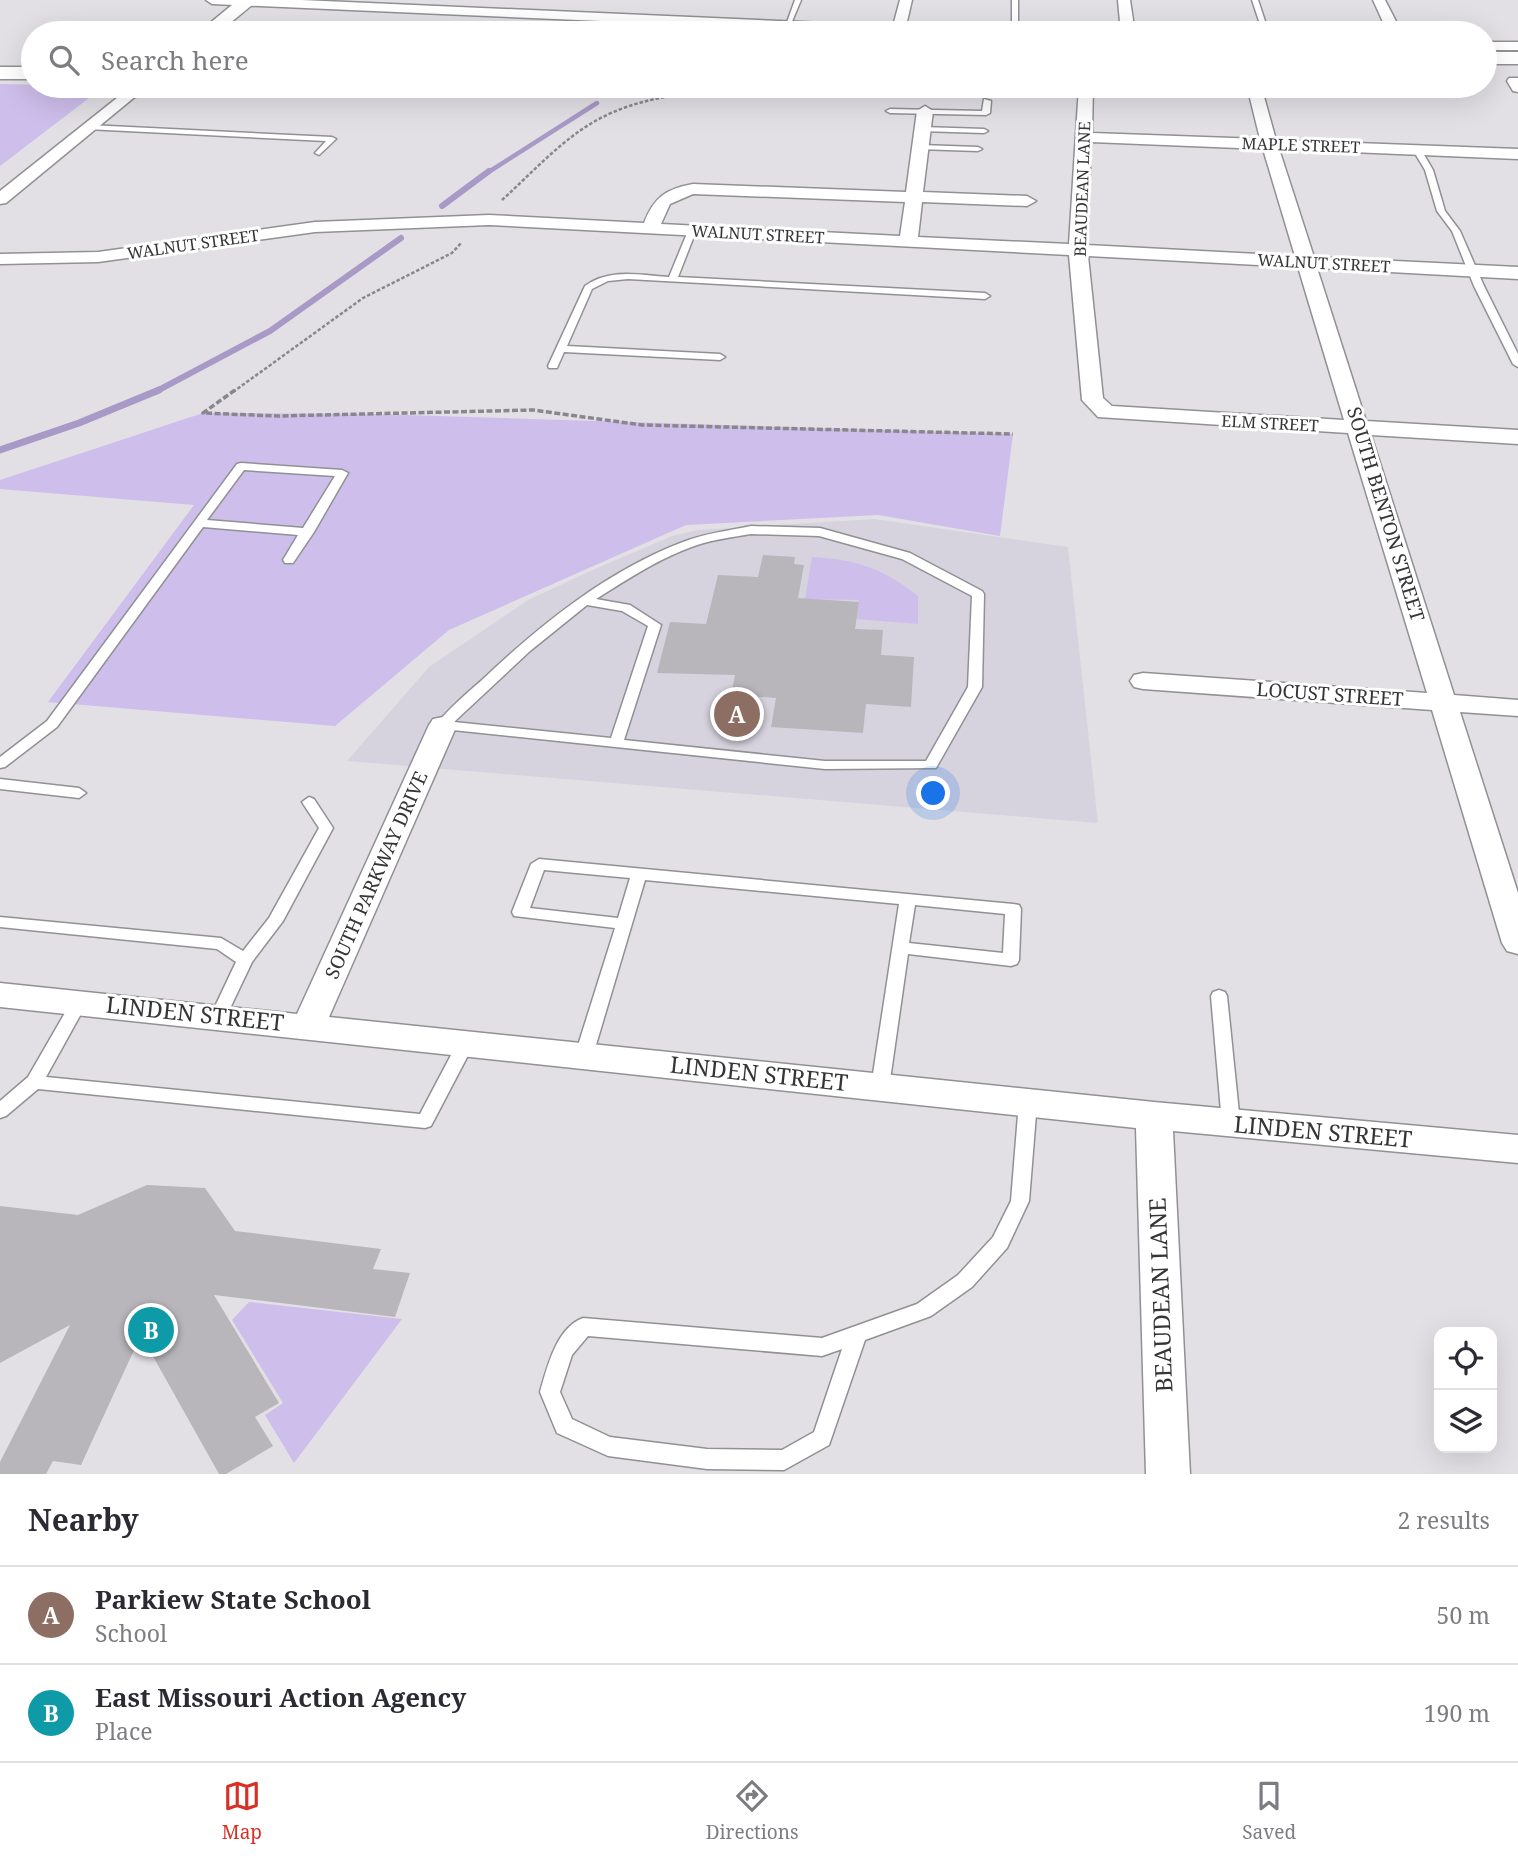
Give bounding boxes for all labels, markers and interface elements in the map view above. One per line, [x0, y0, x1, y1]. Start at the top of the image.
search box [21, 21, 1497, 98]
icon: search [45, 41, 83, 79]
text: Search here [101, 42, 249, 78]
street label: BEAUDEAN LANE [1069, 121, 1095, 257]
street label: MAPLE STREET [1241, 132, 1361, 158]
street label: WALNUT STREET [691, 220, 825, 248]
street label: WALNUT STREET [126, 224, 261, 264]
street label: WALNUT STREET [1257, 249, 1391, 277]
street label: SOUTH BENTON STREET [1341, 404, 1431, 625]
street label: ELM STREET [1221, 409, 1319, 437]
street label: LOCUST STREET [1256, 676, 1405, 712]
pin: A [714, 688, 760, 740]
street label: SOUTH PARKWAY DRIVE [318, 767, 434, 983]
your location [916, 776, 950, 810]
street label: LINDEN STREET [104, 988, 286, 1038]
street label: LINDEN STREET [668, 1048, 850, 1098]
street label: LINDEN STREET [1233, 1107, 1414, 1155]
street label: BEAUDEAN LANE [1141, 1197, 1179, 1393]
pin: B [128, 1304, 174, 1356]
map controls [1434, 1327, 1497, 1453]
button: locate [1434, 1327, 1497, 1390]
button: layers [1434, 1390, 1497, 1453]
text: Nearby [28, 1499, 139, 1540]
text: 2 results [1397, 1504, 1490, 1536]
text: Parkiew State School [95, 1581, 371, 1617]
text: A [42, 1599, 60, 1631]
text: 50 m [1437, 1599, 1490, 1631]
text: School [95, 1617, 167, 1649]
text: East Missouri Action Agency [95, 1679, 466, 1715]
text: B [43, 1697, 59, 1729]
text: 190 m [1424, 1697, 1490, 1729]
text: Place [95, 1715, 153, 1747]
tab: Map [222, 1777, 262, 1845]
tab: Directions [706, 1777, 799, 1845]
tab: Saved [1242, 1777, 1296, 1845]

